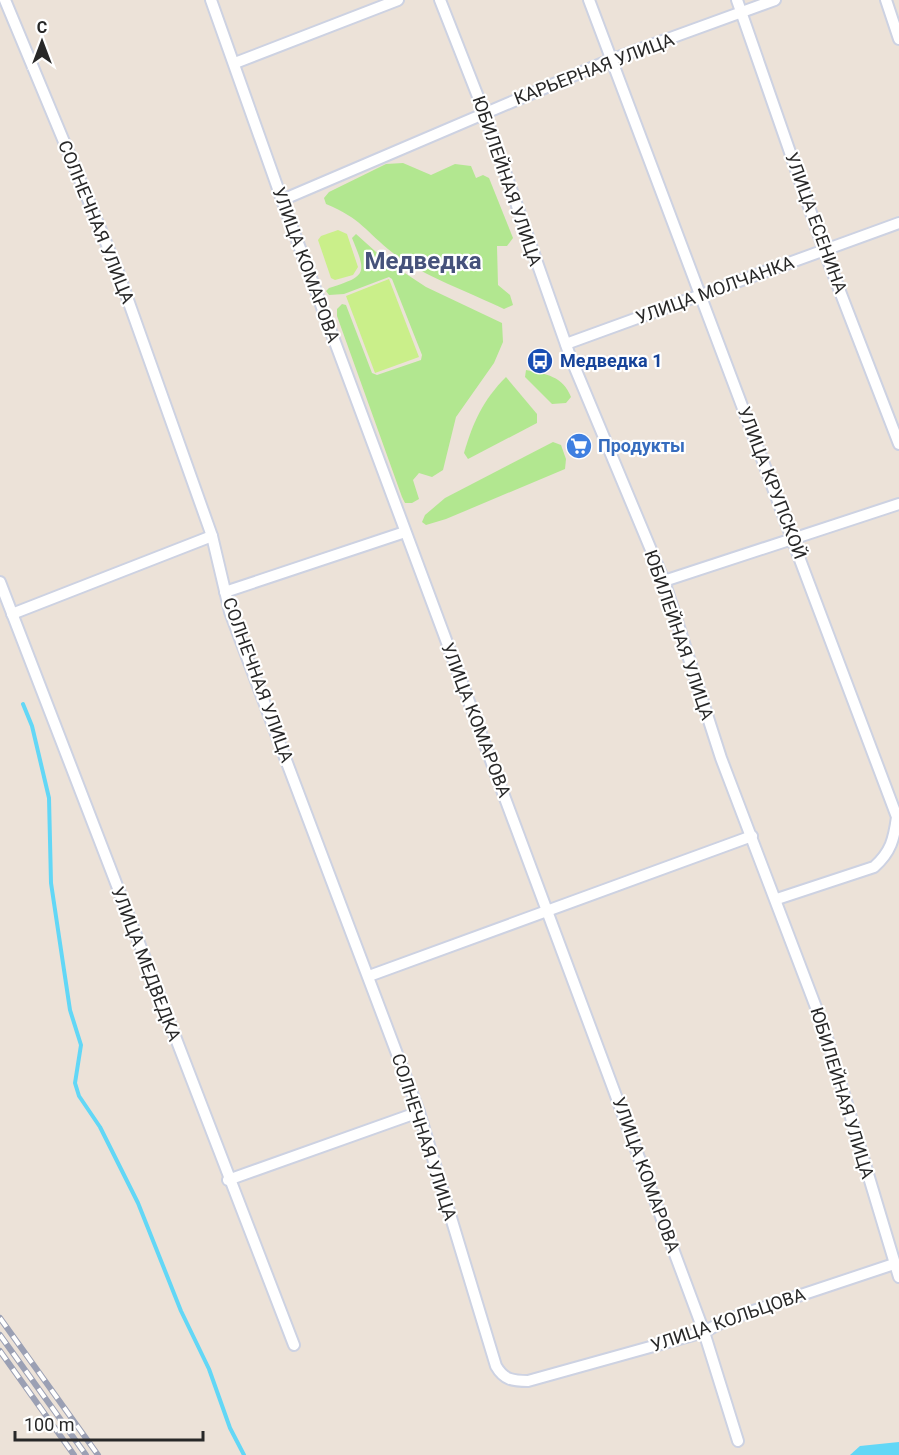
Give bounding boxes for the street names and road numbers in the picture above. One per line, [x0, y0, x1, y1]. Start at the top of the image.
street label: КАРЬЕРНАЯ УЛИЦА [511, 28, 677, 109]
street label: ЮБИЛЕЙНАЯ УЛИЦА [469, 93, 547, 269]
street label: СОЛНЕЧНАЯ УЛИЦА [54, 137, 139, 307]
street label: УЛИЦА ЕСЕНИНА [781, 149, 852, 296]
street label: УЛИЦА КОМАРОВА [269, 184, 344, 346]
street label: УЛИЦА МОЛЧАНКА [633, 251, 797, 328]
street label: УЛИЦА КРУПСКОЙ [734, 404, 811, 562]
street label: ЮБИЛЕЙНАЯ УЛИЦА [641, 547, 719, 723]
street label: СОЛНЕЧНАЯ УЛИЦА [219, 594, 298, 765]
street label: УЛИЦА КОМАРОВА [437, 640, 516, 800]
street label: УЛИЦА МЕДВЕДКА [107, 884, 186, 1044]
street label: ЮБИЛЕЙНАЯ УЛИЦА [806, 1004, 879, 1181]
street label: СОЛНЕЧНАЯ УЛИЦА [388, 1051, 461, 1223]
street label: УЛИЦА КОМАРОВА [609, 1094, 684, 1256]
street label: УЛИЦА КОЛЬЦОВА [648, 1283, 808, 1356]

